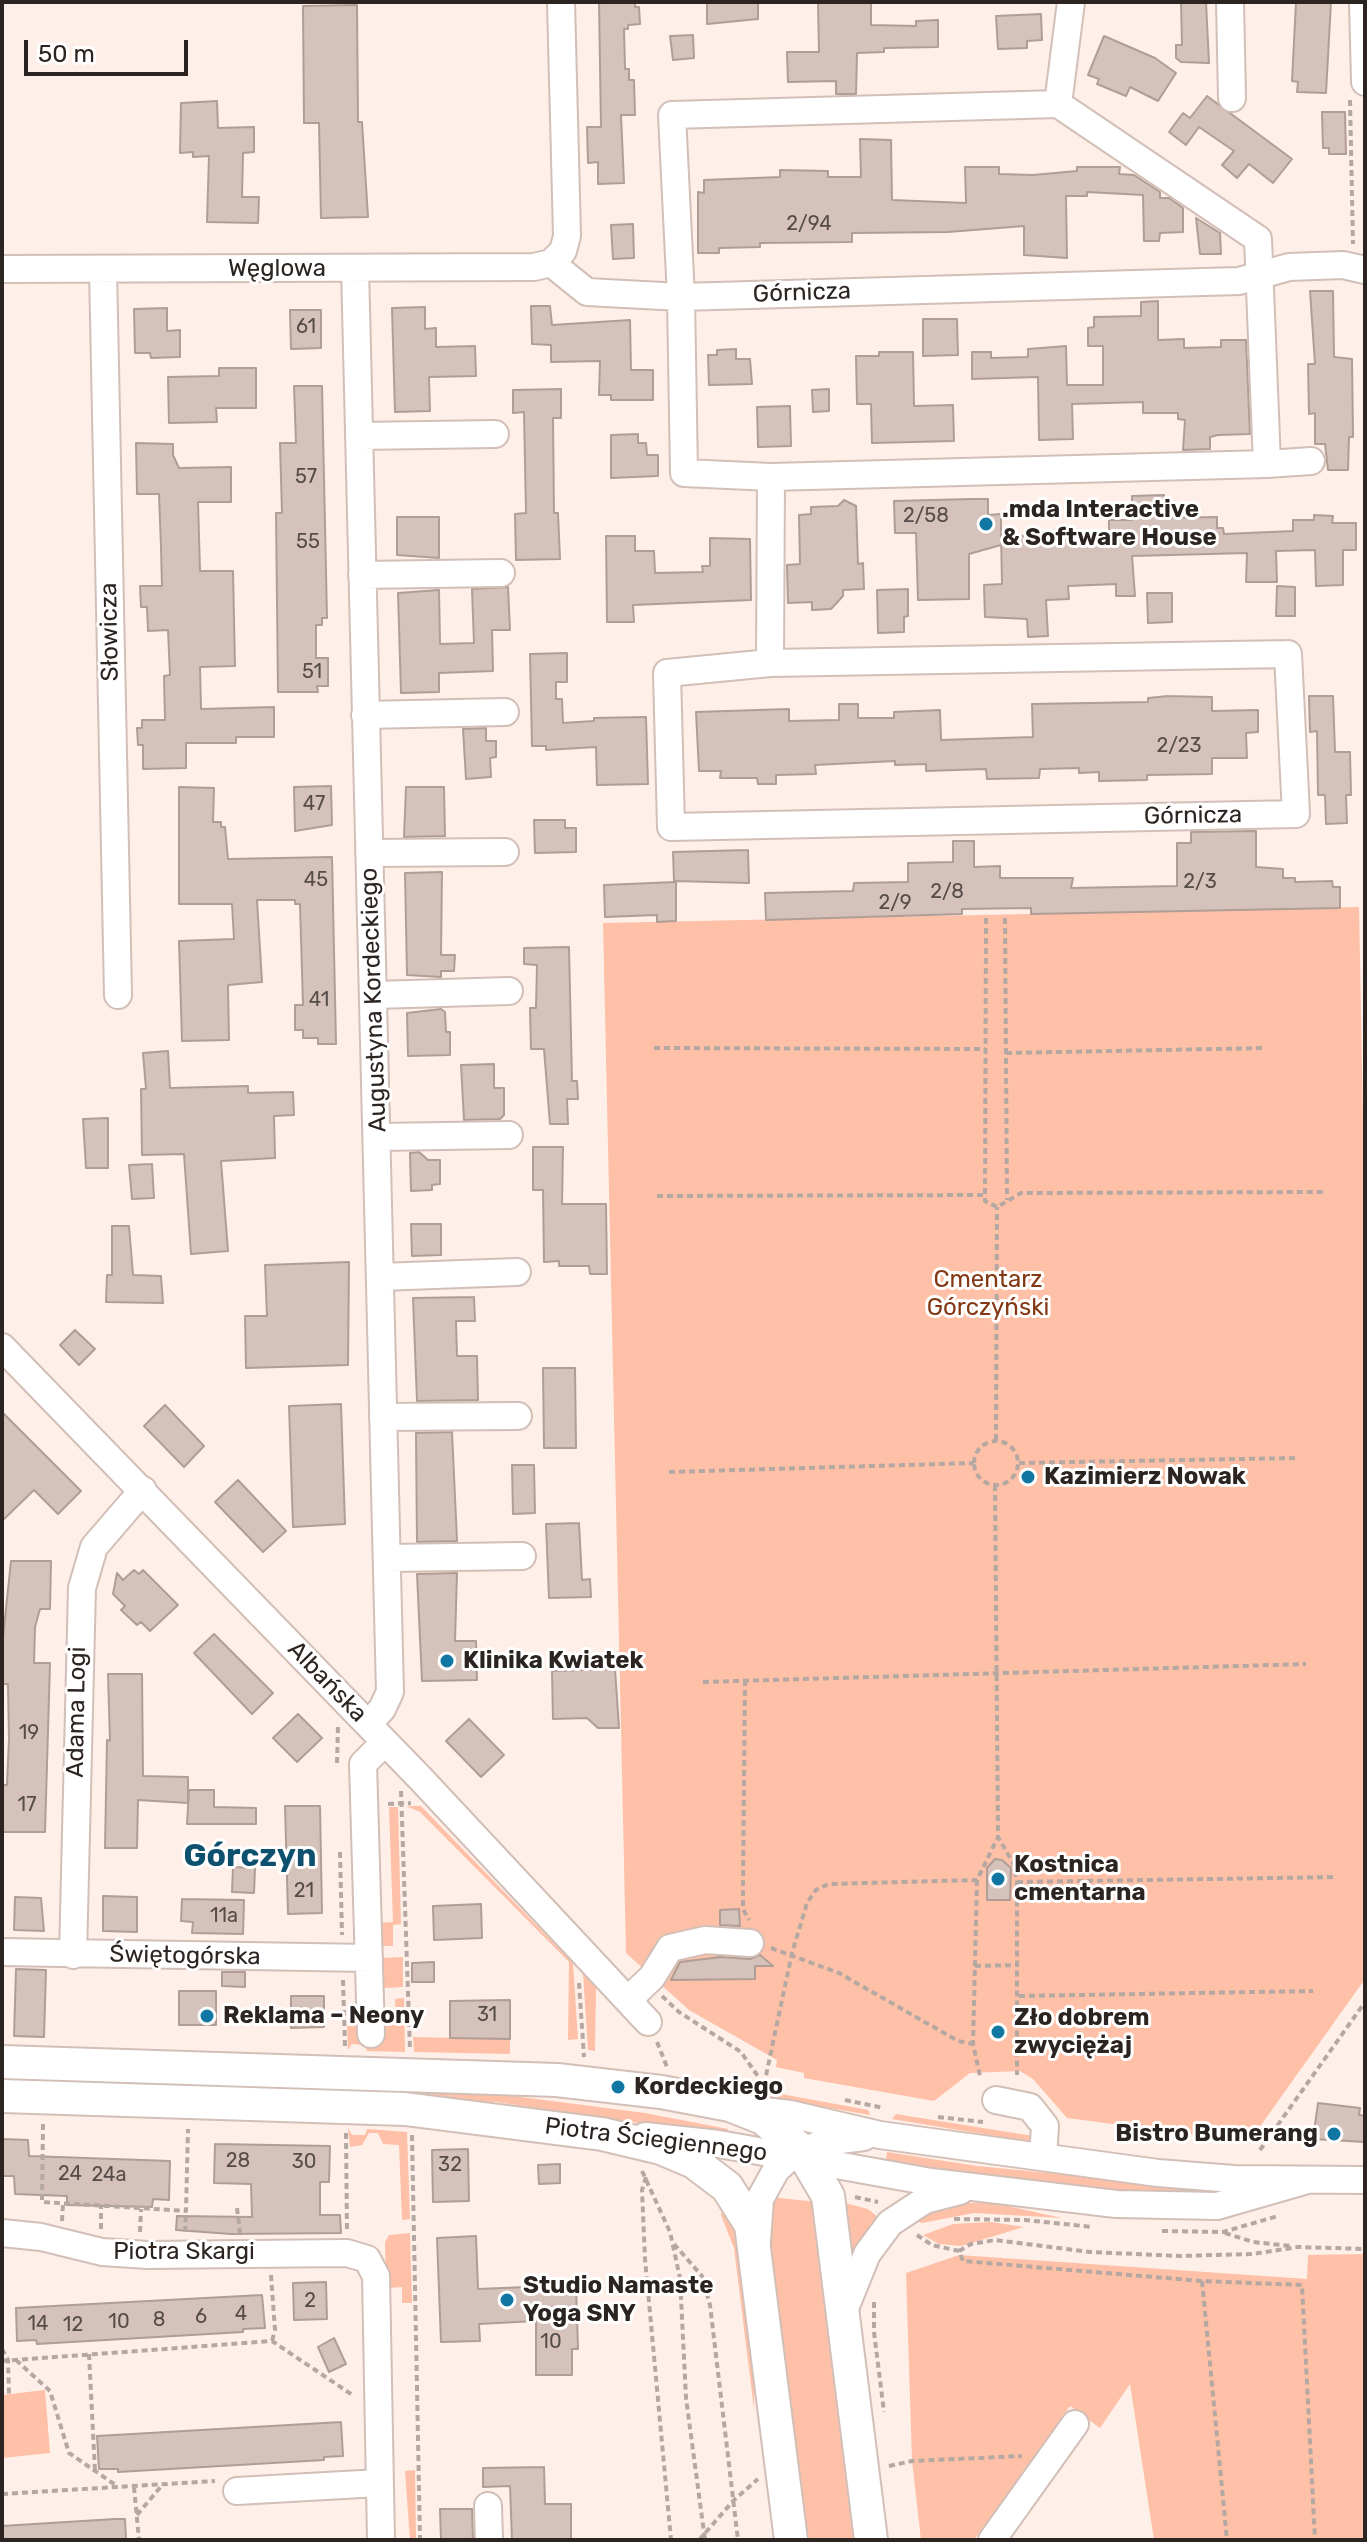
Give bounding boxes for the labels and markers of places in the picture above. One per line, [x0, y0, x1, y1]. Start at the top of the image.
place label: .mda Interactive & Software House [1002, 496, 1217, 552]
marker: .mda Interactive & Software House [977, 515, 995, 533]
place label: Kazimierz Nowak [1044, 1463, 1246, 1491]
marker: Kazimierz Nowak [1019, 1468, 1037, 1486]
place label: Klinika Kwiatek [463, 1647, 643, 1675]
marker: Klinika Kwiatek [438, 1652, 456, 1670]
place label: Kostnica cmentarna [1014, 1851, 1146, 1907]
marker: Kostnica cmentarna [989, 1870, 1007, 1888]
place label: Reklama – Neony [223, 2002, 424, 2030]
place label: Zło dobrem zwyciężaj [1014, 2004, 1150, 2060]
marker: Reklama – Neony [198, 2007, 216, 2025]
marker: Zło dobrem zwyciężaj [989, 2023, 1007, 2041]
place label: Kordeckiego [634, 2073, 783, 2101]
marker: Kordeckiego [609, 2078, 627, 2096]
place label: Bistro Bumerang [1115, 2120, 1318, 2148]
marker: Bistro Bumerang [1325, 2125, 1343, 2143]
place label: Studio Namaste Yoga SNY [523, 2272, 714, 2328]
marker: Studio Namaste Yoga SNY [498, 2291, 516, 2309]

